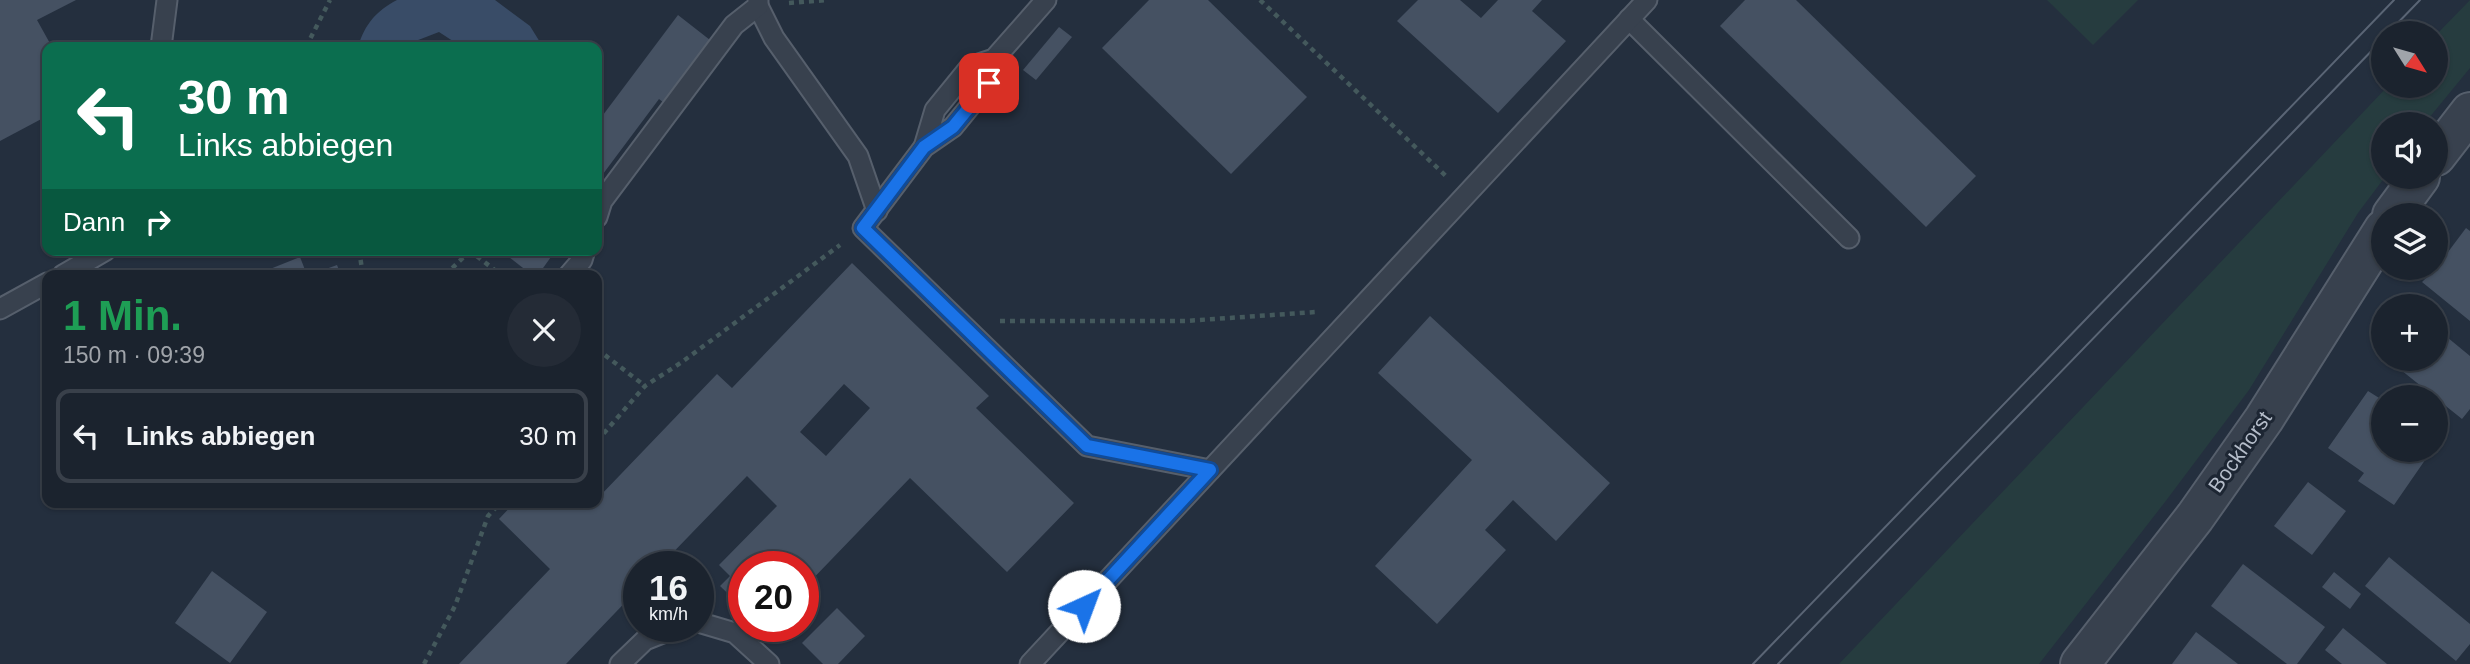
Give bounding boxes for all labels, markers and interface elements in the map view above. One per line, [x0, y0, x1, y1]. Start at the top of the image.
north arrow [2371, 21, 2448, 98]
map controls [2371, 21, 2448, 462]
pin [959, 53, 1019, 113]
icon: arrive [970, 64, 1008, 102]
icon: left [63, 70, 154, 161]
text: 30 m [178, 70, 290, 124]
button: sound [2371, 112, 2448, 189]
text: Links abbiegen [178, 127, 393, 163]
icon: right [139, 203, 177, 241]
button: layers [2371, 203, 2448, 280]
text: Dann [63, 207, 125, 237]
text: 1 Min. [63, 292, 182, 339]
button: close [507, 293, 581, 367]
button: + [2371, 294, 2448, 371]
text: 150 m · 09:39 [63, 342, 205, 368]
button: − [2371, 385, 2448, 462]
street label: Bockhorst [2203, 407, 2276, 497]
icon: left [67, 417, 105, 455]
text: Links abbiegen [126, 421, 315, 451]
text: 30 m [519, 421, 577, 451]
speed limit sign: 20 [728, 551, 819, 642]
text: 16 [649, 568, 688, 607]
position arrow [1047, 569, 1121, 643]
text: km/h [649, 604, 688, 624]

